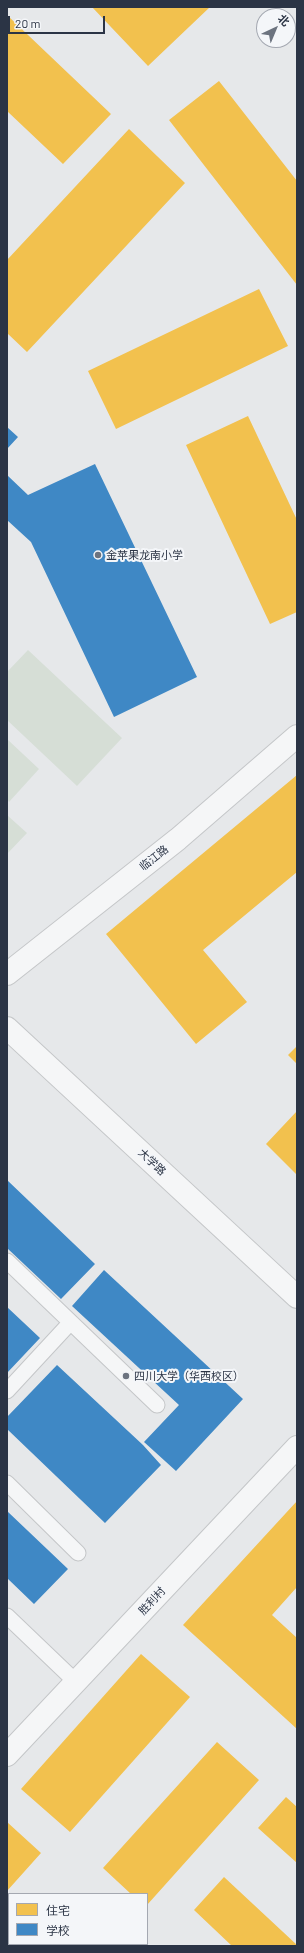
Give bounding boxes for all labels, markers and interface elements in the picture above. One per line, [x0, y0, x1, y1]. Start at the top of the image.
scale bar [10, 8, 107, 34]
north arrow [256, 8, 296, 48]
text: 北 [276, 11, 292, 28]
text: 20 m [15, 16, 41, 30]
place label: 金苹果龙南小学 [106, 548, 183, 562]
marker: 金苹果龙南小学 [93, 550, 103, 560]
street label: 临江路 [137, 843, 171, 873]
street label: 大学路 [135, 1146, 169, 1178]
place label: 四川大学（华西校区） [134, 1369, 244, 1383]
marker: 四川大学（华西校区） [121, 1371, 131, 1381]
street label: 胜利村 [136, 1584, 168, 1618]
legend [8, 1893, 148, 1945]
text: 住宅 [46, 1903, 70, 1917]
text: 学校 [46, 1923, 70, 1937]

